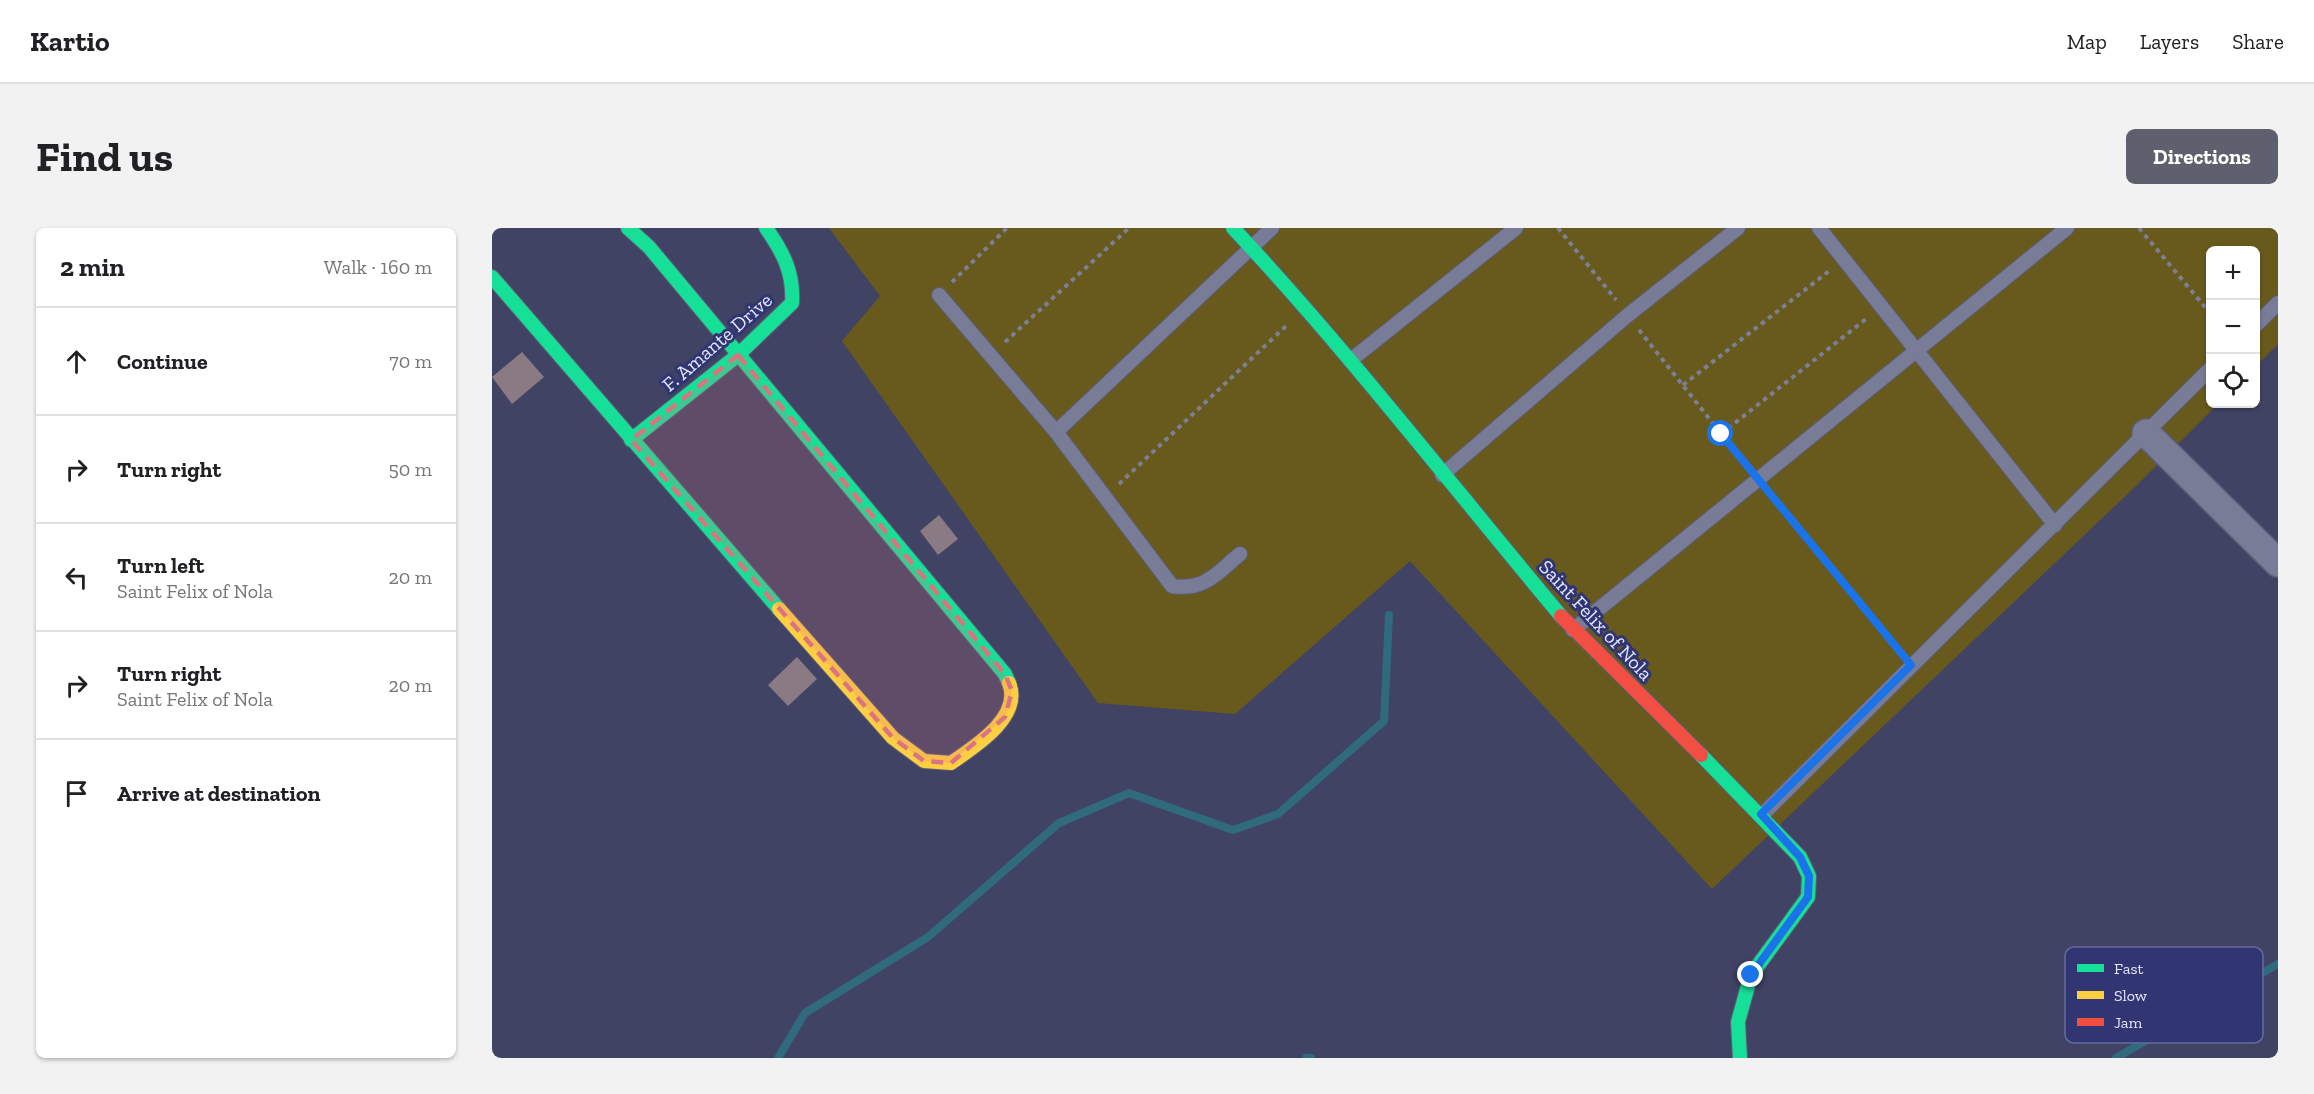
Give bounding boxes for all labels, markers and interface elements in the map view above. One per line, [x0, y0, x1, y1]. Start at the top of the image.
text: Kartio [30, 25, 110, 58]
text: Map [2067, 29, 2107, 54]
text: Layers [2140, 29, 2199, 54]
text: Share [2232, 29, 2284, 54]
button: Directions [2126, 129, 2278, 184]
text: Find us [36, 131, 173, 182]
map controls [2206, 246, 2260, 408]
button: + [2206, 246, 2260, 300]
text: 2 min [60, 251, 125, 283]
text: Walk · 160 m [324, 255, 432, 279]
street label: F. Amante Drive [657, 288, 777, 396]
button: − [2206, 300, 2260, 354]
icon: ahead [60, 345, 93, 378]
text: Continue [117, 348, 208, 375]
text: 70 m [389, 349, 432, 373]
button: locate [2206, 354, 2260, 408]
route start [1707, 420, 1733, 446]
icon: right [60, 453, 93, 486]
text: Turn right [117, 456, 221, 483]
text: 50 m [388, 457, 432, 481]
text: Turn left [117, 552, 204, 579]
street label: Saint Felix of Nola [1534, 555, 1658, 685]
icon: left [60, 561, 93, 594]
text: 20 m [388, 565, 432, 589]
text: Saint Felix of Nola [117, 579, 273, 603]
text: Turn right [117, 660, 221, 687]
icon: right [60, 669, 93, 702]
text: 20 m [388, 673, 432, 697]
text: Saint Felix of Nola [117, 687, 273, 711]
icon: arrive [60, 777, 93, 810]
text: Arrive at destination [117, 780, 320, 807]
legend [2065, 947, 2263, 1043]
text: Fast [2114, 959, 2143, 978]
route end [1737, 961, 1763, 987]
text: Slow [2114, 986, 2148, 1005]
text: Jam [2114, 1013, 2143, 1032]

